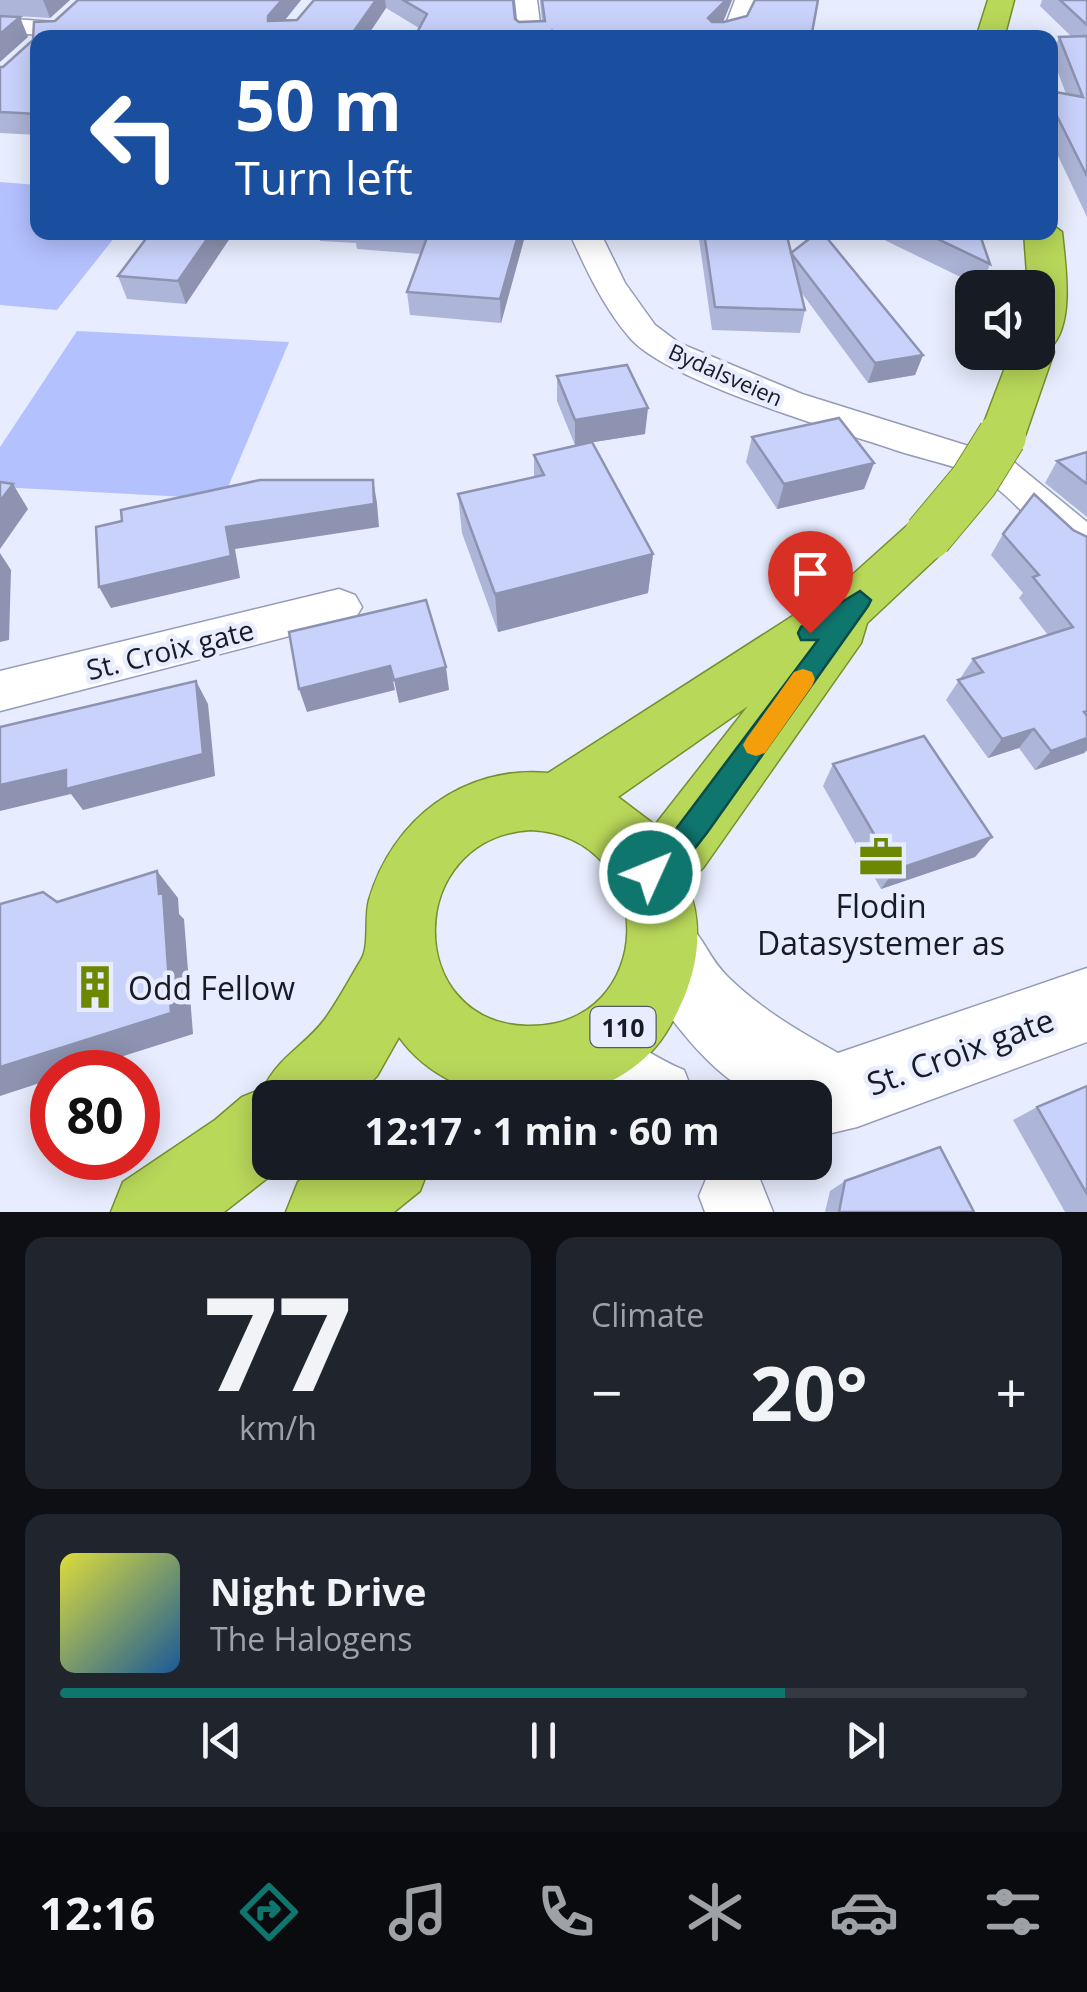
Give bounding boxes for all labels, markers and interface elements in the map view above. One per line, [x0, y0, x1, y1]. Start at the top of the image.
text: 50 m [235, 56, 402, 152]
icon: left [70, 70, 200, 200]
text: Turn left [235, 147, 413, 208]
map controls [955, 270, 1055, 370]
button: sound [955, 270, 1055, 370]
street label: Bydalsveien [664, 336, 788, 412]
pin [768, 531, 853, 634]
icon: arrive [783, 546, 838, 601]
street label: St. Croix gate [82, 610, 258, 688]
position arrow [598, 821, 702, 925]
office icon: Flodin Datasystemer as [857, 833, 905, 881]
place label: Flodin Datasystemer as [757, 884, 1005, 964]
building icon: Odd Fellow [71, 963, 119, 1011]
place label: Odd Fellow [128, 966, 295, 1009]
street label: St. Croix gate [861, 997, 1059, 1105]
road number: 110 [590, 1007, 656, 1047]
speed limit sign: 80 [30, 1050, 160, 1180]
text: 12:17 · 1 min · 60 m [364, 1104, 720, 1156]
text: 77 [204, 1252, 352, 1429]
text: Climate [591, 1293, 704, 1336]
text: 20° [750, 1341, 868, 1443]
text: − [591, 1354, 622, 1429]
text: + [996, 1354, 1027, 1429]
text: km/h [239, 1406, 317, 1449]
text: Night Drive [210, 1565, 426, 1617]
text: The Halogens [210, 1617, 412, 1660]
icon: previous [194, 1713, 249, 1768]
icon: pause [516, 1713, 571, 1768]
icon: next [838, 1713, 893, 1768]
icon: directions [234, 1877, 304, 1947]
icon: music [383, 1877, 453, 1947]
icon: phone [531, 1877, 601, 1947]
icon: climate [680, 1877, 750, 1947]
icon: car [829, 1877, 899, 1947]
icon: filters [978, 1877, 1048, 1947]
text: 12:16 [39, 1882, 155, 1943]

